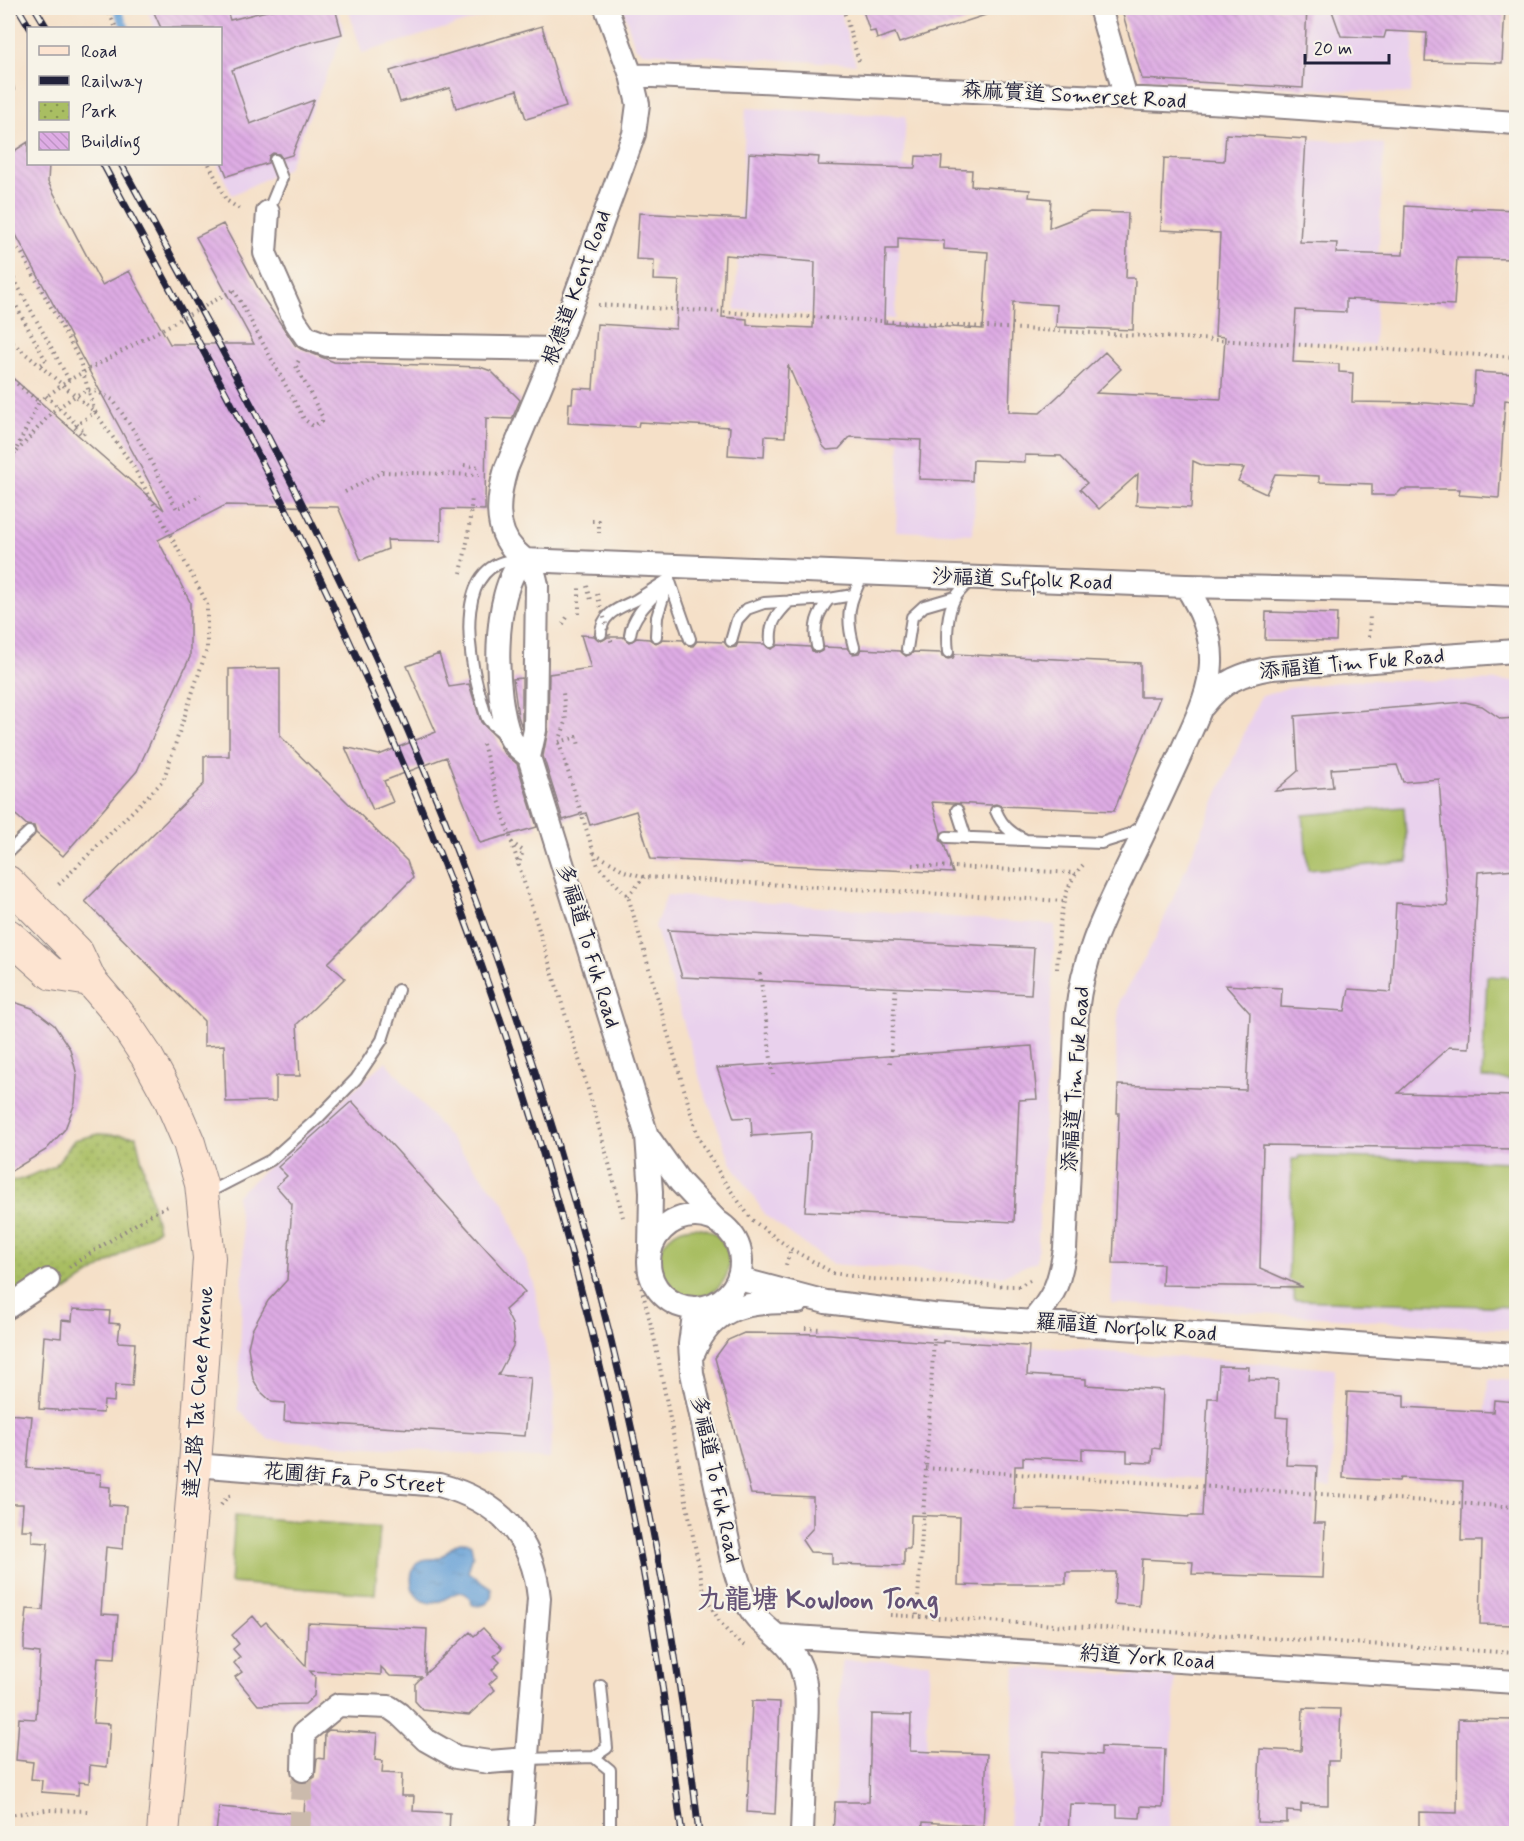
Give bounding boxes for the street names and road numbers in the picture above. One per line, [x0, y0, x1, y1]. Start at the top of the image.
street label: 森麻實道 Somerset Road [961, 76, 1187, 116]
street label: 根德道 Kent Road [536, 207, 618, 369]
street label: 沙福道 Suffolk Road [931, 563, 1113, 599]
street label: 添福道 Tim Fuk Road [1258, 642, 1446, 686]
street label: 多福道 To Fuk Road [550, 860, 626, 1032]
street label: 添福道 Tim Fuk Road [1056, 985, 1096, 1173]
street label: 達之路 Tat Chee Avenue [178, 1285, 220, 1499]
street label: 羅福道 Norfolk Road [1034, 1308, 1217, 1350]
street label: 多福道 To Fuk Road [684, 1393, 746, 1565]
street label: 花圃街 Fa Po Street [262, 1457, 446, 1501]
street label: 約道 York Road [1078, 1639, 1216, 1677]

